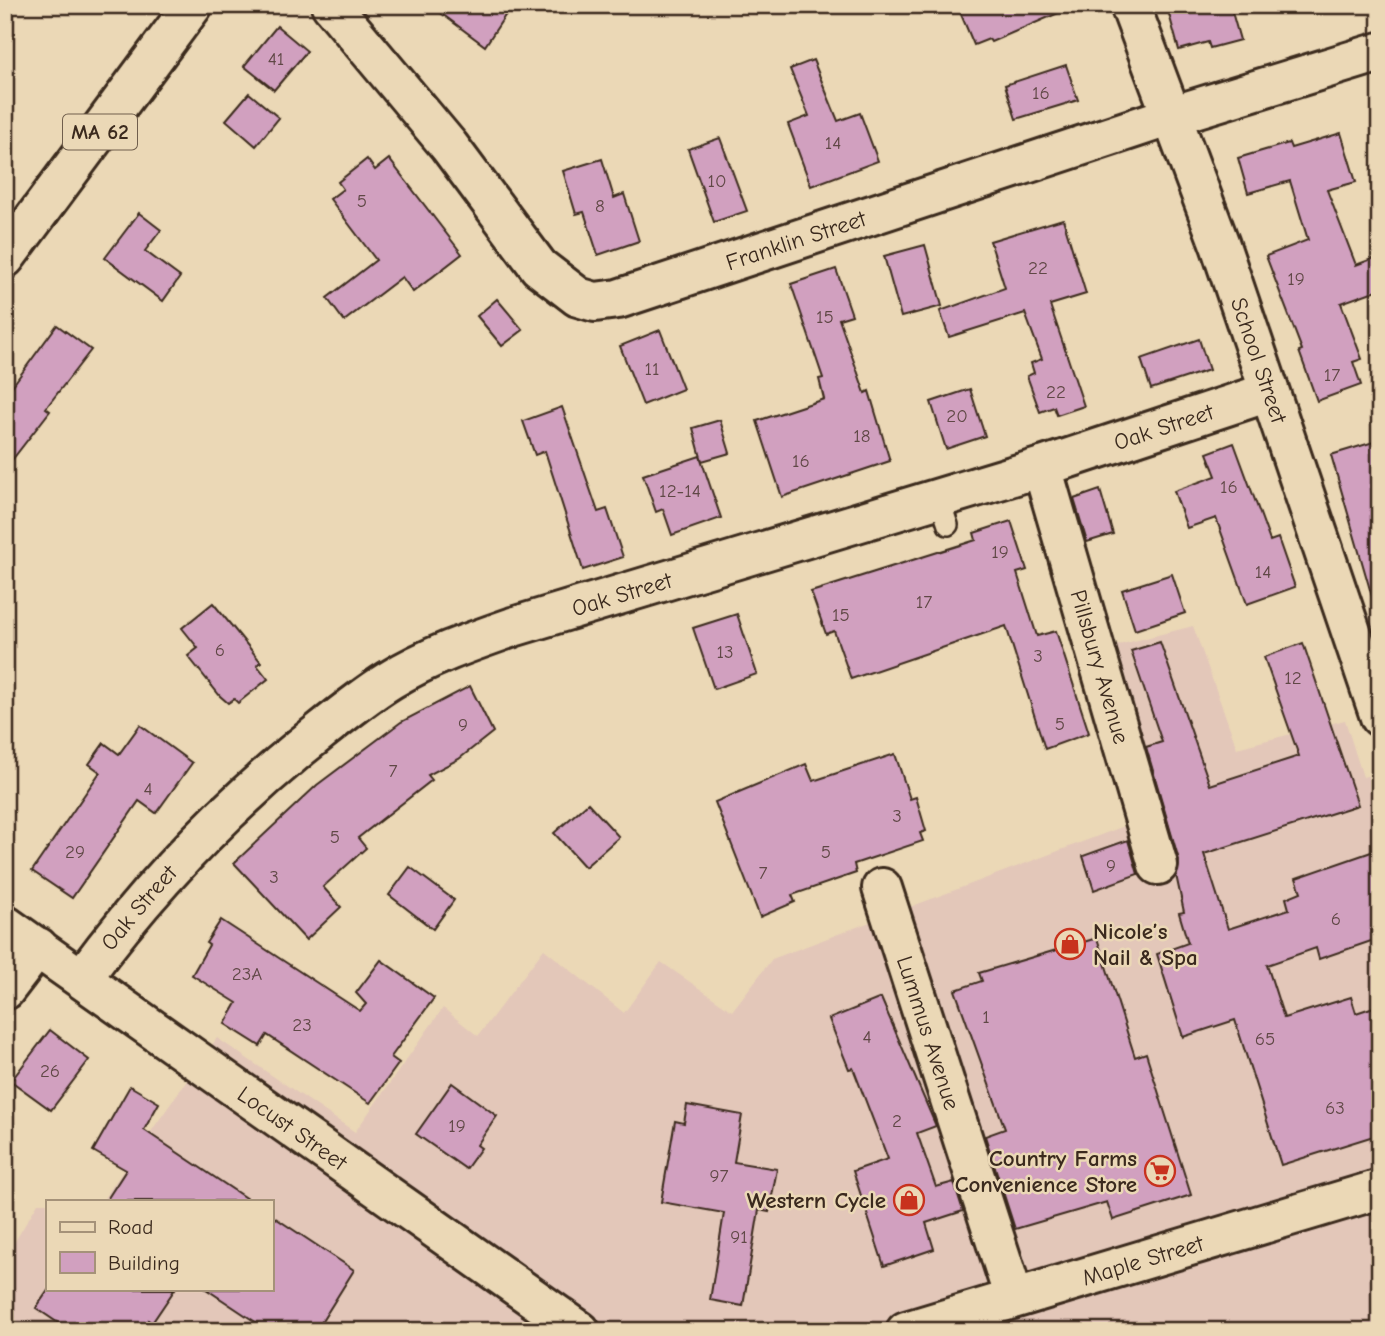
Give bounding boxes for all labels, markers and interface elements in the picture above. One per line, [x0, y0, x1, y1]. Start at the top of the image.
house number: 41 [268, 48, 284, 70]
house number: 16 [1032, 82, 1050, 104]
road number: MA 62 [63, 114, 137, 150]
house number: 14 [825, 132, 841, 154]
house number: 10 [707, 170, 727, 192]
house number: 5 [357, 190, 367, 212]
house number: 8 [595, 195, 605, 217]
street label: Franklin Street [722, 204, 871, 276]
house number: 22 [1028, 257, 1048, 279]
house number: 19 [1287, 268, 1305, 290]
street label: School Street [1225, 294, 1293, 428]
house number: 15 [816, 306, 834, 328]
house number: 11 [644, 358, 660, 380]
house number: 17 [1324, 364, 1340, 386]
house number: 22 [1046, 381, 1066, 403]
street label: Oak Street [1110, 398, 1218, 456]
house number: 20 [946, 405, 968, 427]
house number: 18 [853, 425, 871, 447]
house number: 16 [792, 450, 810, 472]
house number: 16 [1220, 476, 1238, 498]
house number: 12-14 [659, 480, 701, 502]
house number: 19 [991, 541, 1009, 563]
house number: 14 [1255, 561, 1271, 583]
street label: Oak Street [569, 566, 676, 622]
street label: Pillsbury Avenue [1065, 587, 1135, 747]
house number: 17 [916, 591, 932, 613]
house number: 15 [832, 604, 850, 626]
house number: 6 [215, 639, 225, 661]
house number: 13 [716, 641, 734, 663]
house number: 3 [1033, 645, 1043, 667]
house number: 12 [1284, 667, 1302, 689]
house number: 5 [1055, 713, 1065, 735]
house number: 9 [458, 714, 468, 736]
house number: 7 [389, 760, 398, 782]
house number: 4 [143, 778, 153, 800]
house number: 3 [892, 805, 902, 827]
house number: 5 [330, 826, 340, 848]
house number: 29 [65, 841, 85, 863]
house number: 5 [821, 841, 831, 863]
house number: 9 [1106, 855, 1116, 877]
street label: Oak Street [95, 859, 183, 956]
house number: 7 [759, 862, 768, 884]
house number: 3 [269, 866, 279, 888]
house number: 6 [1331, 908, 1341, 930]
place label: Nicole’s Nail & Spa [1093, 918, 1198, 971]
shop icon: Nicole’s Nail & Spa [1053, 927, 1087, 961]
street label: Lummus Avenue [891, 952, 966, 1113]
house number: 23A [232, 963, 262, 985]
house number: 1 [982, 1006, 990, 1028]
house number: 23 [292, 1014, 312, 1036]
house number: 4 [862, 1026, 872, 1048]
house number: 65 [1255, 1028, 1275, 1050]
house number: 26 [40, 1060, 60, 1082]
street label: Locust Street [232, 1081, 353, 1177]
house number: 63 [1325, 1097, 1345, 1119]
house number: 2 [892, 1110, 902, 1132]
house number: 19 [448, 1115, 466, 1137]
place label: Country Farms Convenience Store [955, 1145, 1137, 1198]
supermarket icon: Country Farms Convenience Store [1143, 1154, 1177, 1188]
house number: 97 [709, 1165, 729, 1187]
shop icon: Western Cycle [892, 1183, 926, 1217]
place label: Western Cycle [747, 1187, 886, 1214]
legend [46, 1200, 273, 1290]
text: Road [108, 1215, 153, 1239]
house number: 91 [730, 1226, 748, 1248]
street label: Maple Street [1079, 1229, 1208, 1292]
text: Building [108, 1251, 180, 1275]

